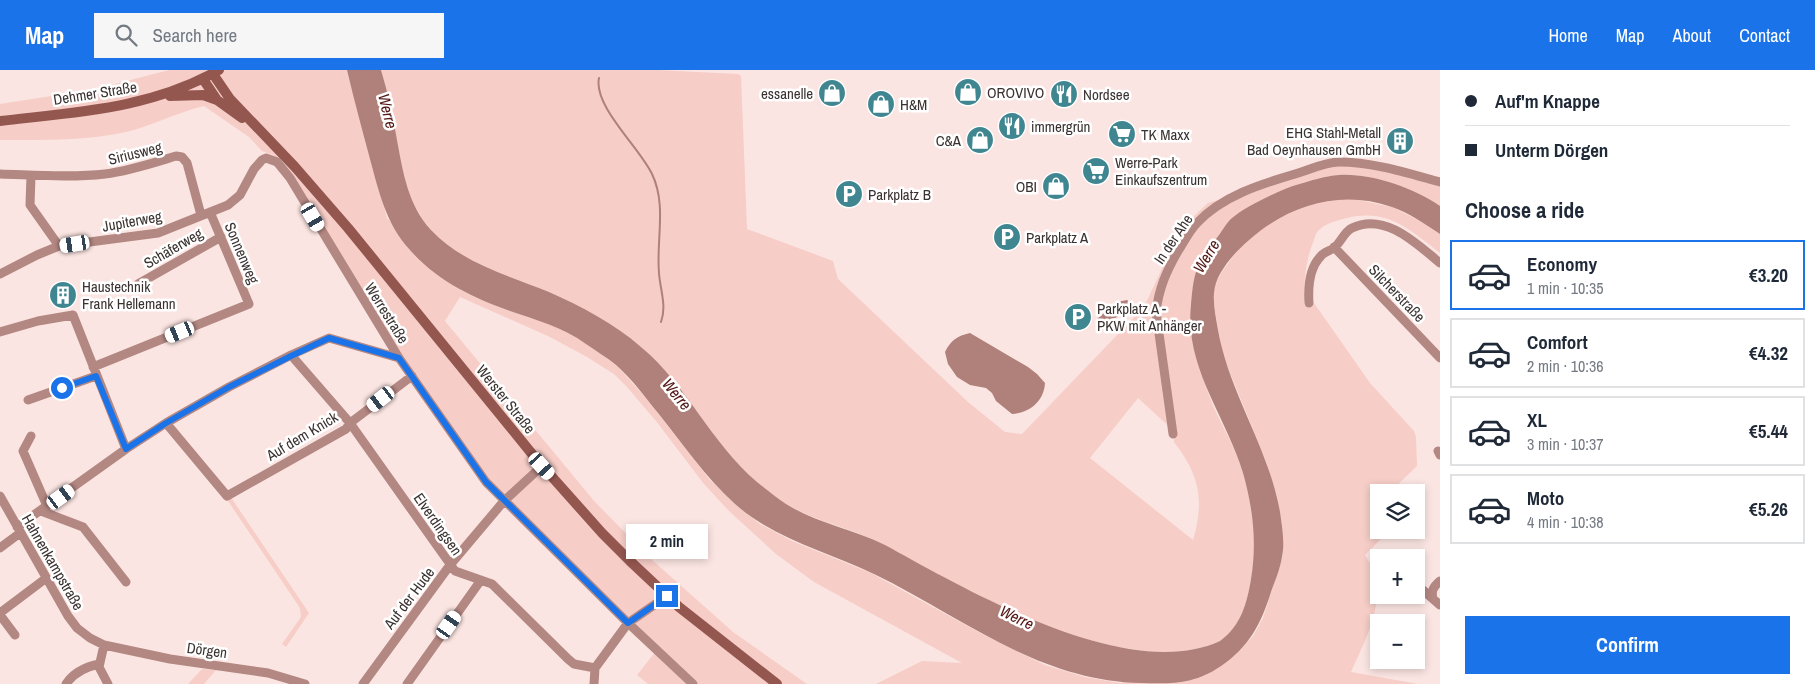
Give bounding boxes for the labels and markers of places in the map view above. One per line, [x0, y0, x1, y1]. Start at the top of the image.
shop icon: OROVIVO [953, 77, 983, 107]
shop icon: essanelle [817, 78, 847, 108]
restaurant icon: Nordsee [1049, 79, 1079, 109]
place label: OROVIVO [987, 82, 1044, 103]
place label: essanelle [761, 83, 813, 104]
place label: Nordsee [1083, 84, 1130, 105]
shop icon: H&M [866, 89, 896, 119]
place label: H&M [900, 94, 927, 115]
restaurant icon: immergrün [997, 111, 1027, 141]
place label: immergrün [1031, 116, 1090, 137]
supermarket icon: TK Maxx [1107, 119, 1137, 149]
place label: EHG Stahl-Metall Bad Oeynhausen GmbH [1247, 122, 1381, 160]
place label: TK Maxx [1141, 124, 1190, 145]
shop icon: C&A [965, 125, 995, 155]
building icon: EHG Stahl-Metall Bad Oeynhausen GmbH [1385, 126, 1415, 156]
place label: C&A [936, 130, 962, 151]
place label: Werre-Park Einkaufszentrum [1115, 152, 1207, 190]
supermarket icon: Werre-Park Einkaufszentrum [1081, 156, 1111, 186]
shop icon: OBI [1041, 171, 1071, 201]
place label: OBI [1016, 176, 1037, 197]
parking icon: Parkplatz B [834, 179, 864, 209]
place label: Parkplatz B [868, 184, 931, 205]
parking icon: Parkplatz A [992, 222, 1022, 252]
place label: Parkplatz A [1026, 227, 1089, 248]
place label: Haustechnik Frank Hellemann [82, 276, 176, 314]
building icon: Haustechnik Frank Hellemann [48, 280, 78, 310]
place label: Parkplatz A - PKW mit Anhänger [1097, 298, 1202, 336]
parking icon: Parkplatz A - PKW mit Anhänger [1063, 302, 1093, 332]

